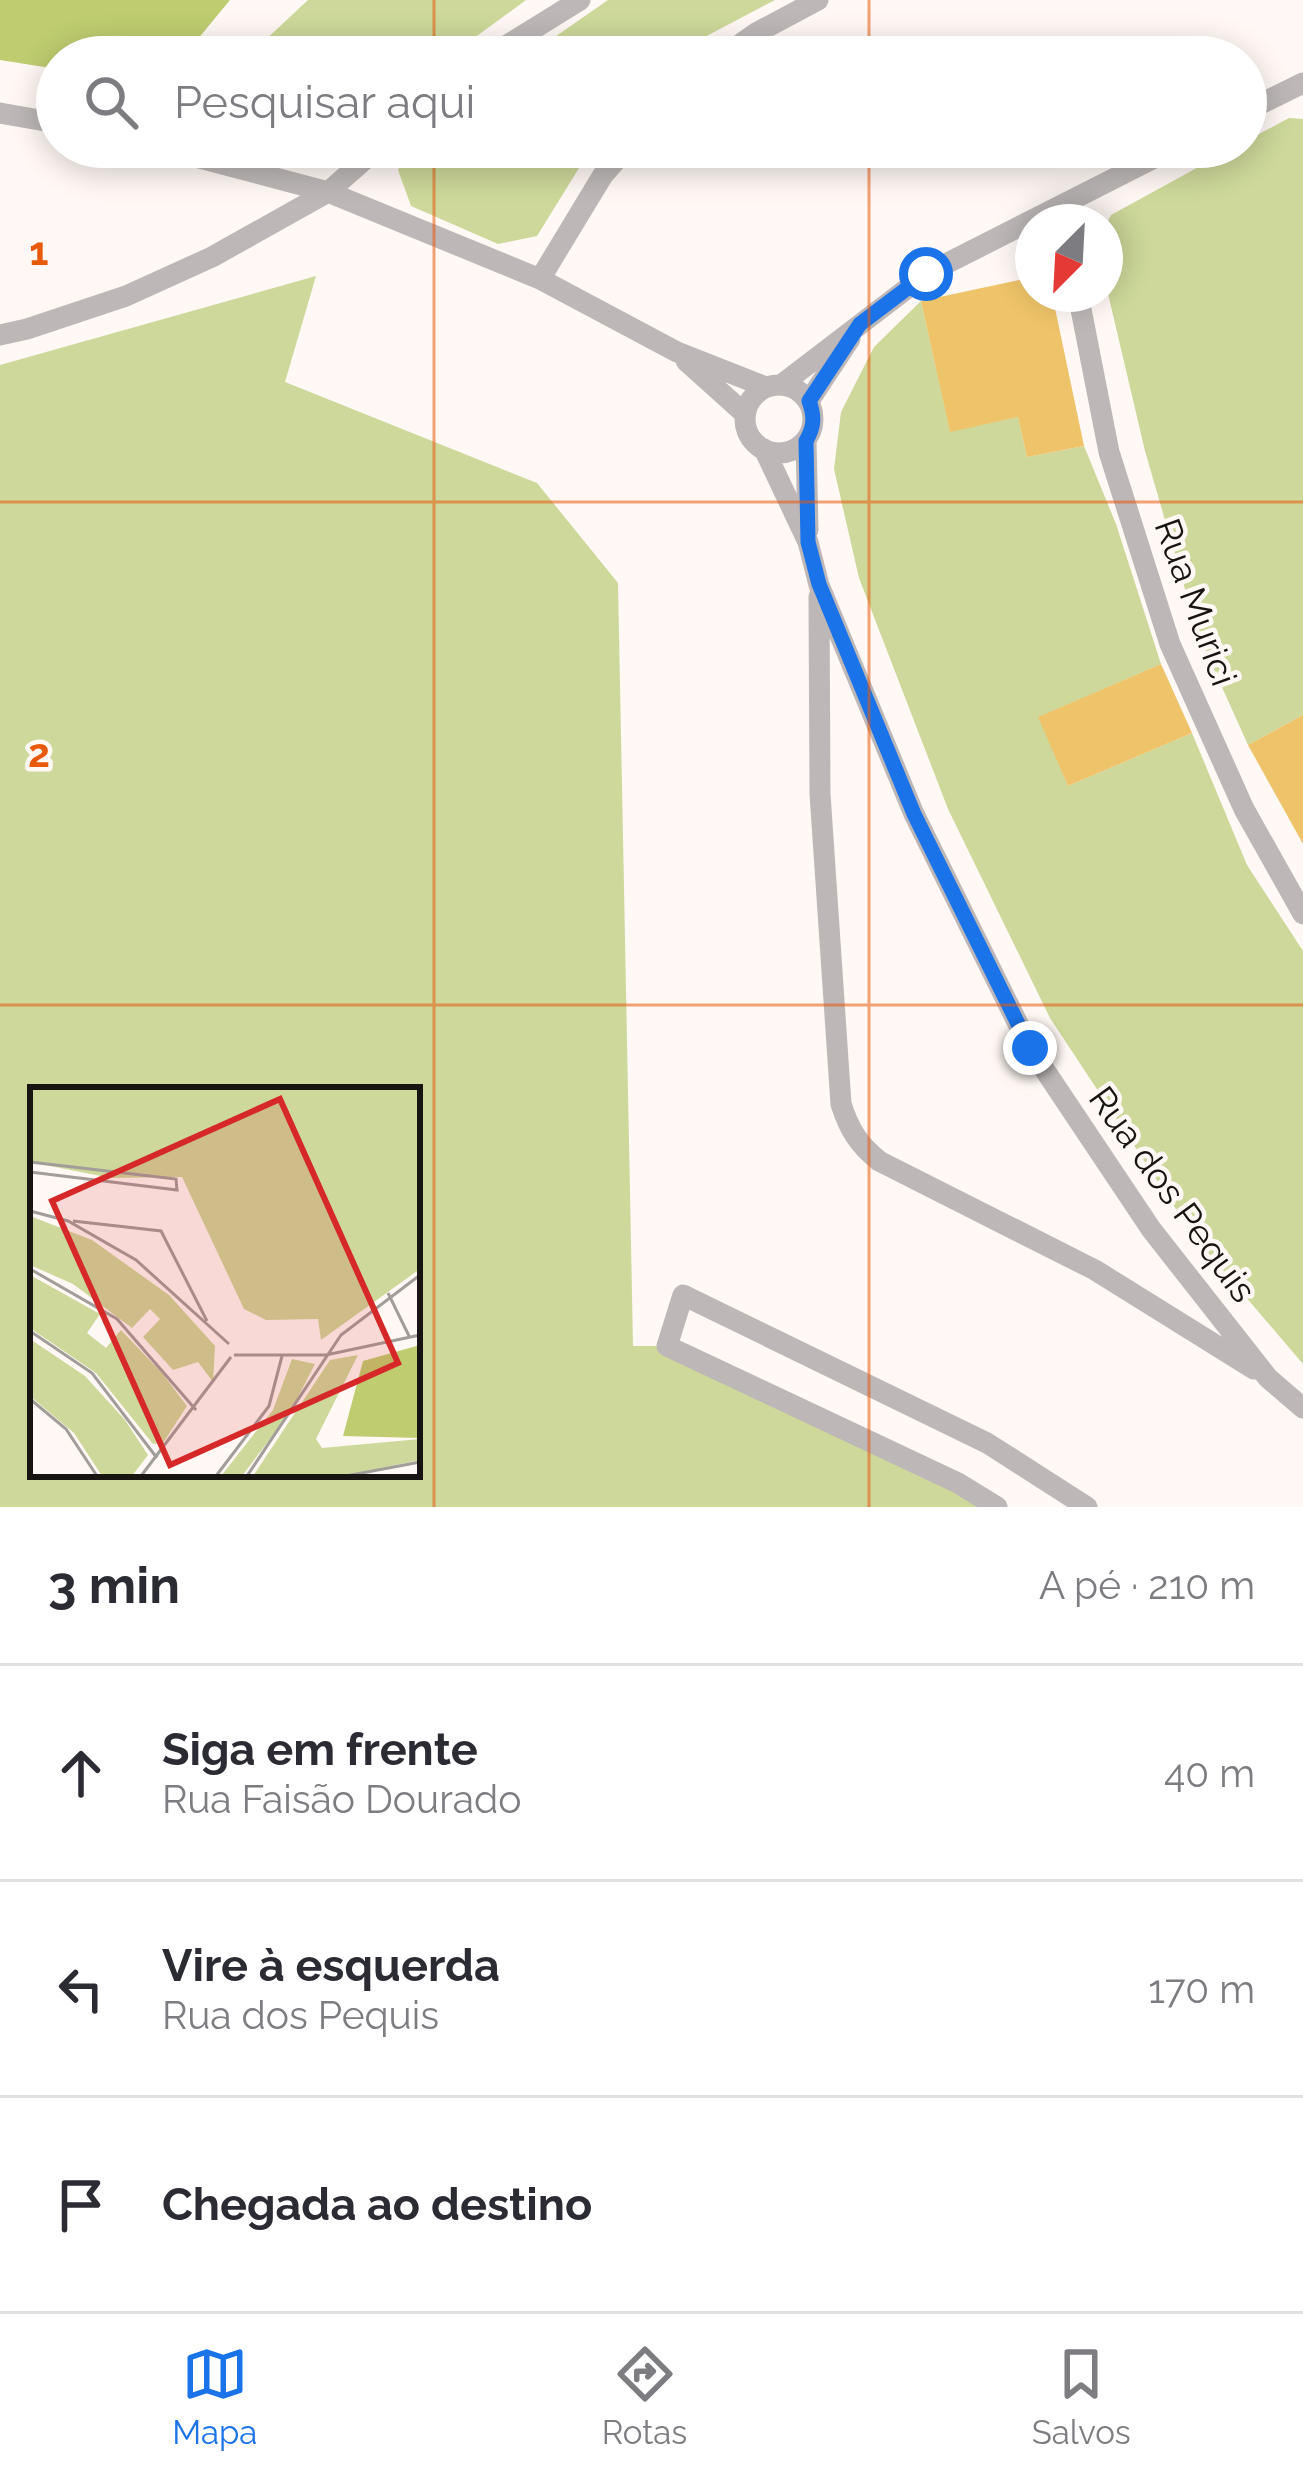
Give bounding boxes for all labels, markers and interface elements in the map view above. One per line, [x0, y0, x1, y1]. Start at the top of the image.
search box [36, 36, 1267, 168]
icon: search [78, 69, 144, 135]
text: Pesquisar aqui [174, 76, 475, 129]
north arrow [1015, 204, 1123, 312]
text: 1 [29, 228, 49, 274]
route start [899, 247, 953, 301]
street label: Rua Murici [1146, 513, 1246, 691]
text: 2 [28, 730, 50, 776]
route end [1003, 1021, 1057, 1075]
street label: Rua dos Pequis [1081, 1078, 1265, 1310]
inset map [30, 1087, 420, 1477]
text: 3 min [48, 1555, 180, 1615]
text: A pé · 210 m [1039, 1562, 1255, 1608]
text: Siga em frente [162, 1723, 478, 1776]
icon: ahead [48, 1740, 114, 1806]
text: 40 m [1164, 1750, 1255, 1796]
text: Rua Faisão Dourado [162, 1776, 522, 1822]
text: Vire à esquerda [162, 1939, 500, 1992]
icon: left [48, 1956, 114, 2022]
text: 170 m [1148, 1966, 1255, 2012]
text: Rua dos Pequis [162, 1992, 439, 2038]
icon: arrive [48, 2172, 114, 2238]
text: Chegada ao destino [162, 2178, 592, 2231]
tab: Mapa [172, 2341, 257, 2452]
tab: Rotas [602, 2341, 687, 2452]
tab: Salvos [1032, 2341, 1131, 2452]

